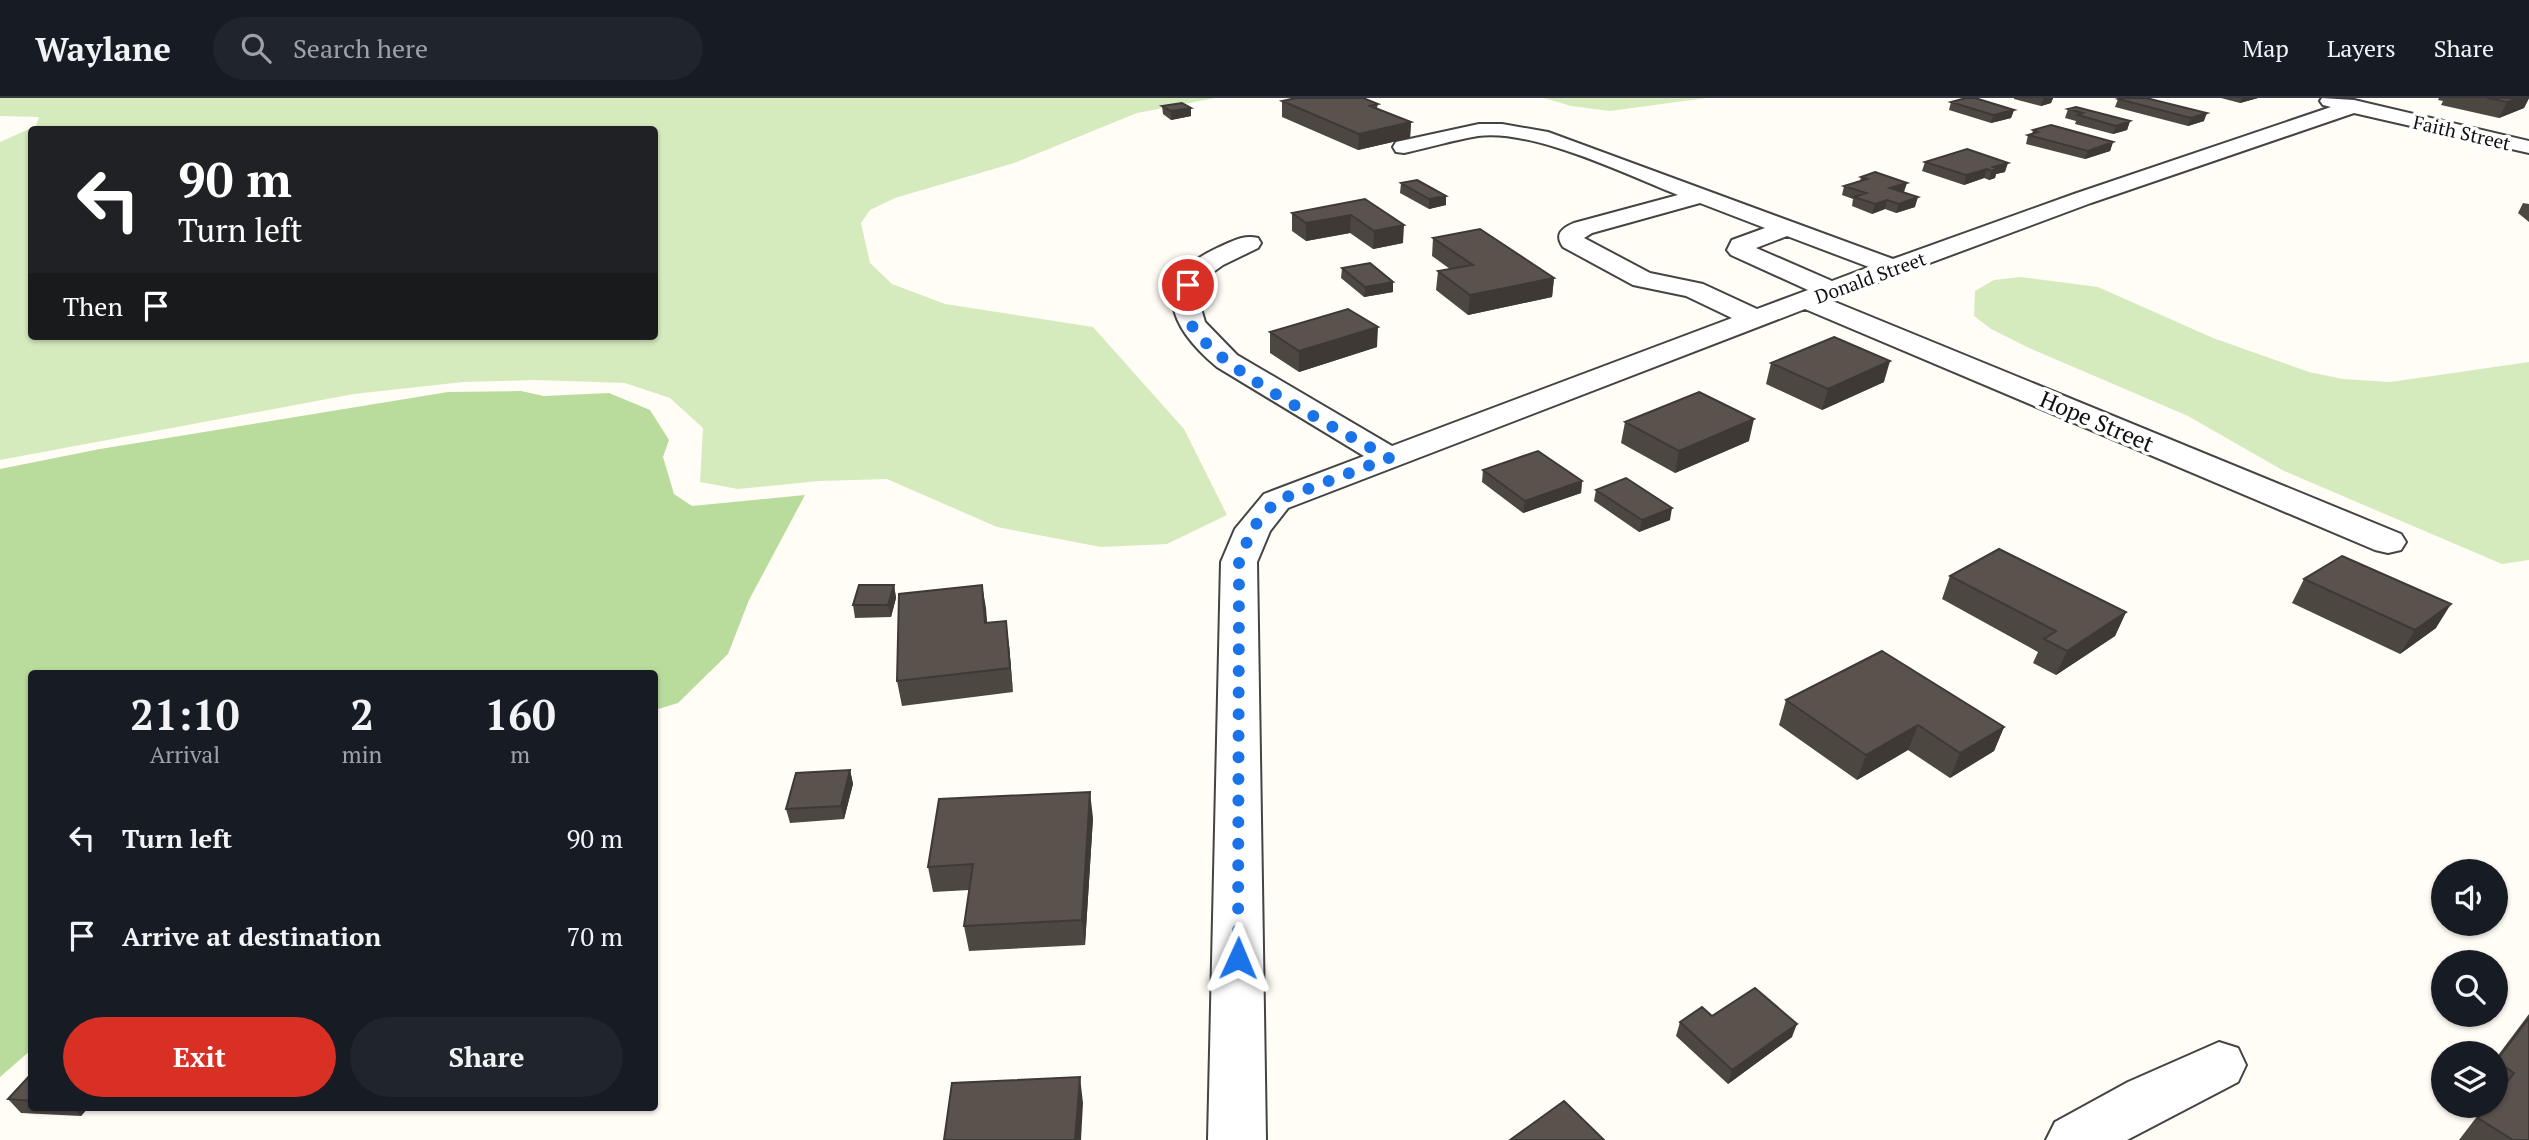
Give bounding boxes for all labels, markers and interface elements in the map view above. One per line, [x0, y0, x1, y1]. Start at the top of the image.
search box [213, 17, 703, 80]
text: Waylane [35, 27, 171, 70]
icon: search [237, 29, 275, 67]
text: Search here [293, 31, 428, 65]
text: Map [2242, 32, 2289, 64]
text: Layers [2327, 32, 2396, 64]
text: Share [2434, 32, 2494, 64]
street label: Faith Street [2411, 109, 2513, 155]
text: 90 m [178, 146, 292, 211]
icon: left [63, 154, 154, 245]
text: Turn left [178, 209, 302, 251]
street label: Donald Street [1811, 245, 1929, 309]
pin [1158, 255, 1218, 315]
icon: arrive [1169, 266, 1207, 304]
icon: arrive [137, 287, 175, 325]
text: Then [63, 289, 123, 323]
street label: Hope Street [2035, 383, 2159, 459]
text: 21:10 [130, 686, 240, 742]
text: 2 [350, 686, 374, 742]
text: 160 [485, 686, 556, 742]
text: Arrival [150, 739, 220, 770]
text: min [342, 739, 382, 770]
text: m [510, 739, 530, 770]
icon: left [63, 819, 101, 857]
text: Turn left [122, 821, 232, 855]
text: 90 m [567, 821, 623, 855]
map controls [2431, 859, 2508, 1118]
button: sound [2431, 859, 2508, 936]
icon: arrive [63, 917, 101, 955]
text: Arrive at destination [122, 919, 381, 953]
text: 70 m [567, 919, 623, 953]
position arrow [1201, 921, 1275, 995]
button: search [2431, 950, 2508, 1027]
button: Exit [63, 1017, 336, 1097]
button: Share [350, 1017, 623, 1097]
button: layers [2431, 1041, 2508, 1118]

